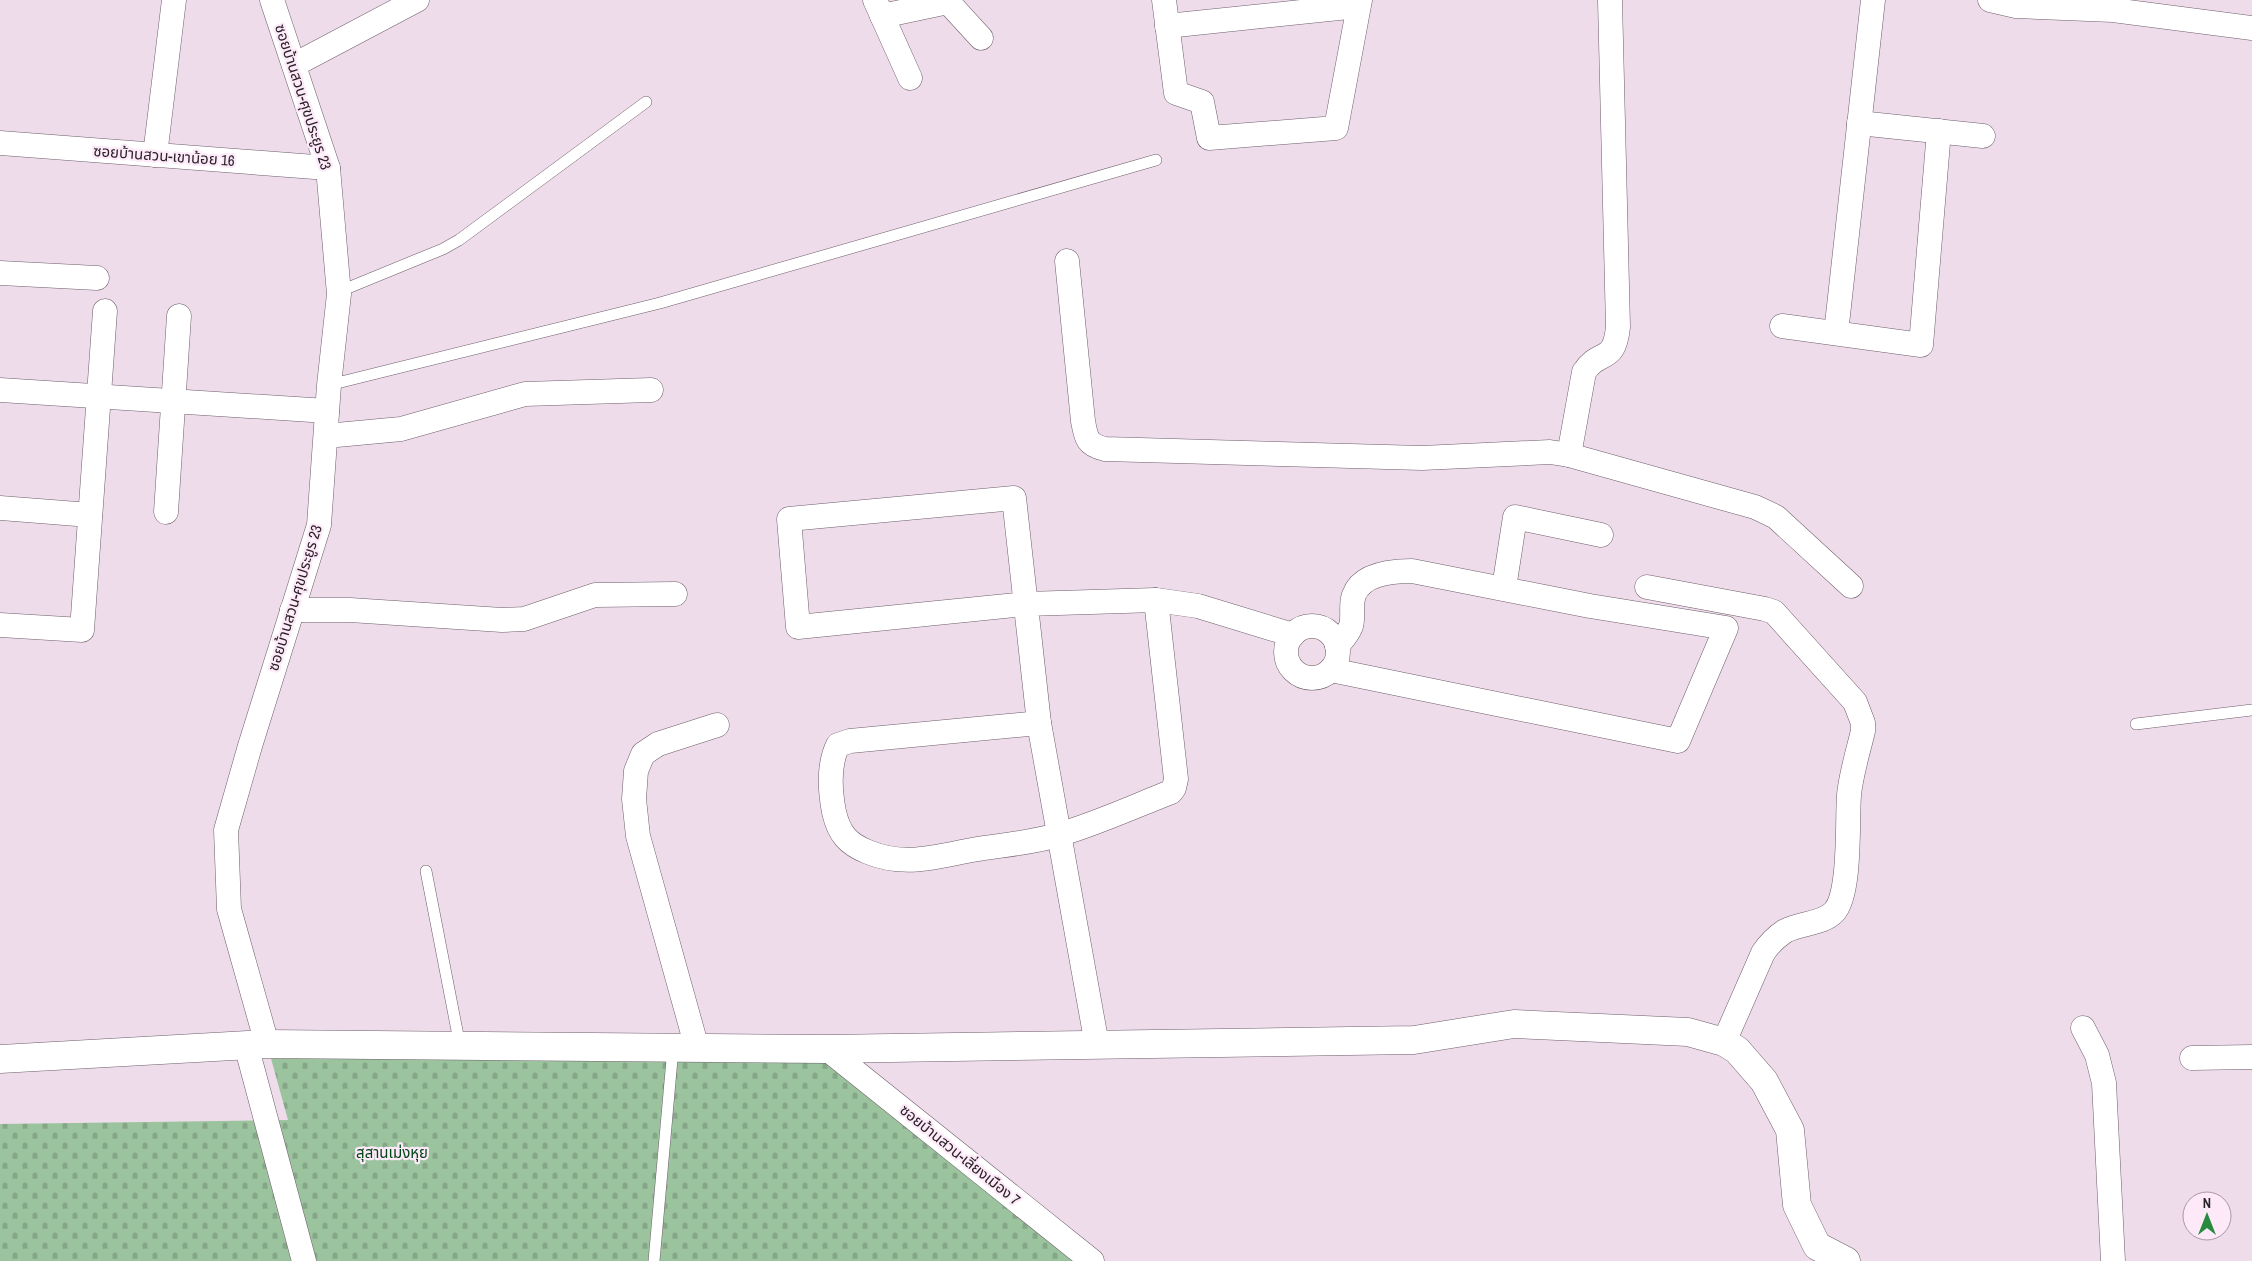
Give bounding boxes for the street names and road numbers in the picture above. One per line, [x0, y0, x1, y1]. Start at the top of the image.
street label: ซอยบ้านสวน-ศุขประยูร 23 [270, 21, 337, 172]
street label: ซอยบ้านสวน-เขาน้อย 16 [93, 140, 236, 171]
street label: ซอยบ้านสวน-ศุขประยูร 23 [262, 522, 327, 674]
street label: ซอยบ้านสวน-เลี่ยงเมือง 7 [895, 1099, 1025, 1210]

